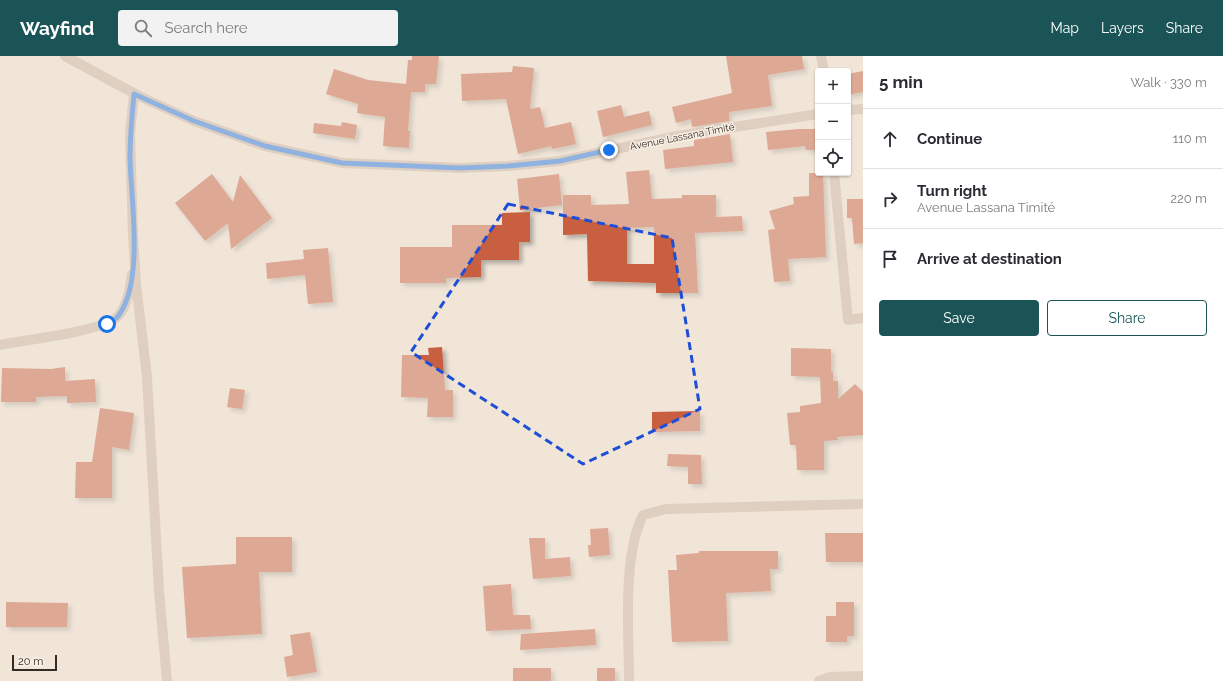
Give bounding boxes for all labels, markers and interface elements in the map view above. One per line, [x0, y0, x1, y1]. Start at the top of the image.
search box [118, 10, 398, 46]
text: Wayfind [20, 17, 94, 39]
icon: search [132, 17, 154, 39]
text: Search here [164, 19, 248, 37]
text: Map [1051, 20, 1079, 36]
text: Layers [1101, 20, 1144, 36]
text: Share [1166, 20, 1203, 36]
map controls [815, 68, 851, 176]
button: + [815, 68, 851, 104]
text: 5 min [879, 72, 923, 92]
text: Walk · 330 m [1130, 75, 1207, 90]
button: − [815, 104, 851, 140]
street label: Avenue Lassana Timité [629, 121, 735, 152]
icon: ahead [879, 128, 901, 150]
text: Continue [917, 130, 982, 148]
text: 110 m [1173, 131, 1207, 146]
button: locate [815, 140, 851, 176]
route end [600, 141, 618, 159]
text: Turn right [917, 182, 987, 200]
icon: right [879, 188, 901, 210]
text: 220 m [1170, 191, 1207, 206]
text: Avenue Lassana Timité [917, 200, 1055, 215]
icon: arrive [879, 248, 901, 270]
text: Arrive at destination [917, 250, 1062, 268]
button: Save [879, 300, 1039, 336]
button: Share [1047, 300, 1207, 336]
route start [98, 315, 116, 333]
scale bar [12, 653, 57, 672]
text: 20 m [18, 655, 43, 668]

